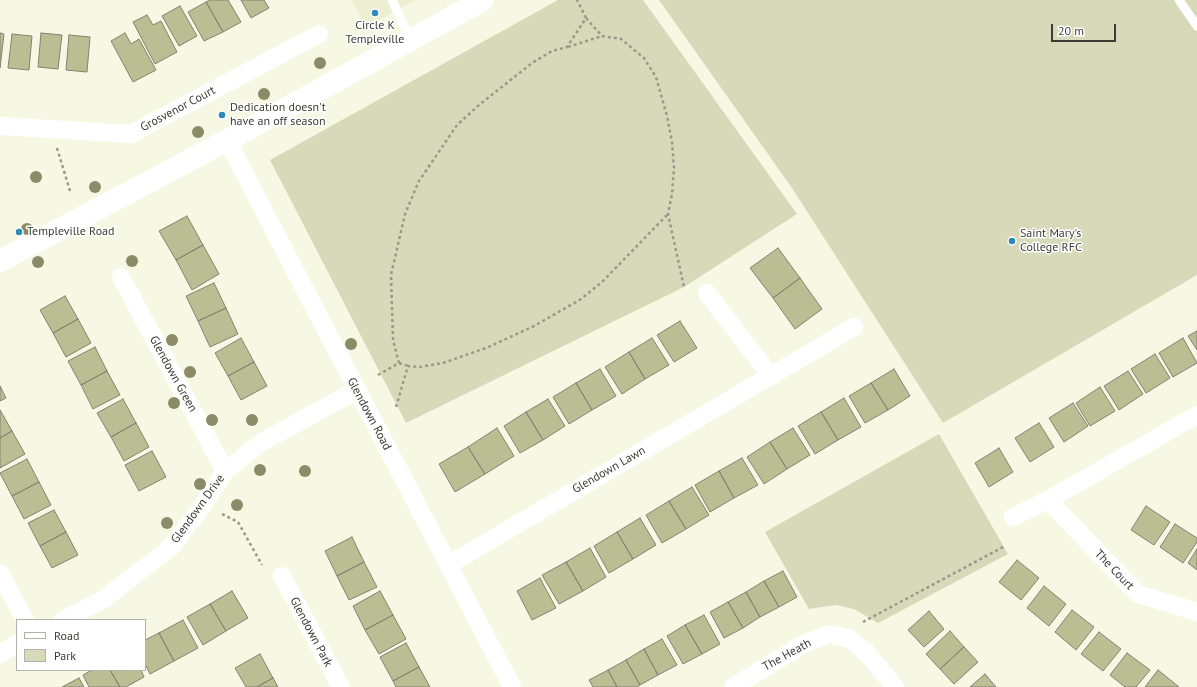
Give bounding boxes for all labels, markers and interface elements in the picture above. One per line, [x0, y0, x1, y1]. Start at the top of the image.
marker: Circle K Templeville [370, 8, 380, 18]
scale bar [1053, 16, 1118, 42]
place label: Circle K Templeville [346, 19, 404, 47]
text: 20 m [1058, 23, 1084, 38]
street label: Grosvenor Court [138, 83, 218, 135]
place label: Dedication doesn't have an off season [230, 101, 326, 129]
marker: Dedication doesn't have an off season [217, 110, 227, 120]
place label: Templeville Road [27, 225, 115, 239]
marker: Templeville Road [14, 227, 24, 237]
place label: Saint Mary's College RFC [1020, 227, 1082, 255]
marker: Saint Mary's College RFC [1007, 236, 1017, 246]
street label: Glendown Green [146, 333, 200, 415]
street label: Glendown Road [344, 375, 394, 453]
street label: Glendown Lawn [570, 443, 648, 497]
street label: Glendown Drive [168, 472, 228, 546]
street label: The Court [1091, 547, 1137, 593]
street label: Glendown Park [287, 595, 335, 669]
legend [16, 619, 146, 671]
text: Road [54, 628, 79, 643]
street label: The Heath [760, 636, 814, 674]
text: Park [54, 648, 76, 663]

